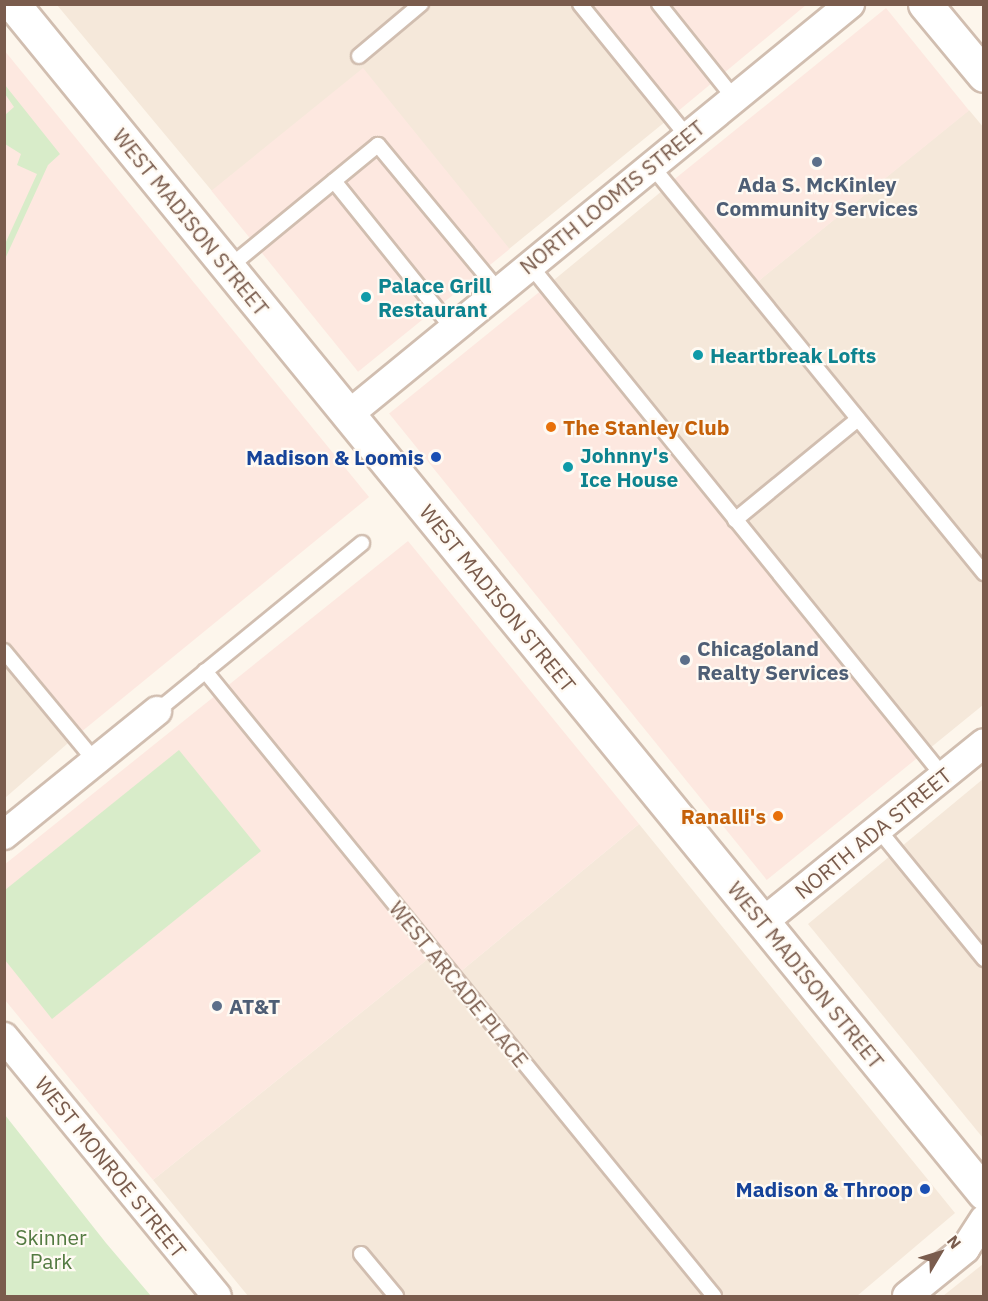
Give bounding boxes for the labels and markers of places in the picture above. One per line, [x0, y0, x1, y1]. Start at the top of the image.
marker: Ada S. McKinley Community Services [810, 155, 824, 169]
place label: Ada S. McKinley Community Services [716, 171, 918, 221]
place label: Palace Grill Restaurant [378, 272, 491, 322]
marker: Palace Grill Restaurant [359, 290, 373, 304]
place label: Heartbreak Lofts [710, 342, 876, 368]
marker: Heartbreak Lofts [691, 348, 705, 362]
place label: The Stanley Club [563, 414, 730, 440]
marker: The Stanley Club [544, 420, 558, 434]
place label: Johnny's Ice House [580, 442, 678, 492]
place label: Madison & Loomis [246, 444, 424, 470]
marker: Madison & Loomis [429, 450, 443, 464]
marker: Johnny's Ice House [561, 460, 575, 474]
place label: Chicagoland Realty Services [697, 635, 849, 685]
marker: Chicagoland Realty Services [678, 653, 692, 667]
place label: Ranalli's [681, 803, 766, 829]
marker: Ranalli's [771, 809, 785, 823]
place label: AT&T [229, 993, 280, 1019]
marker: AT&T [210, 999, 224, 1013]
place label: Madison & Throop [735, 1176, 913, 1202]
marker: Madison & Throop [918, 1182, 932, 1196]

